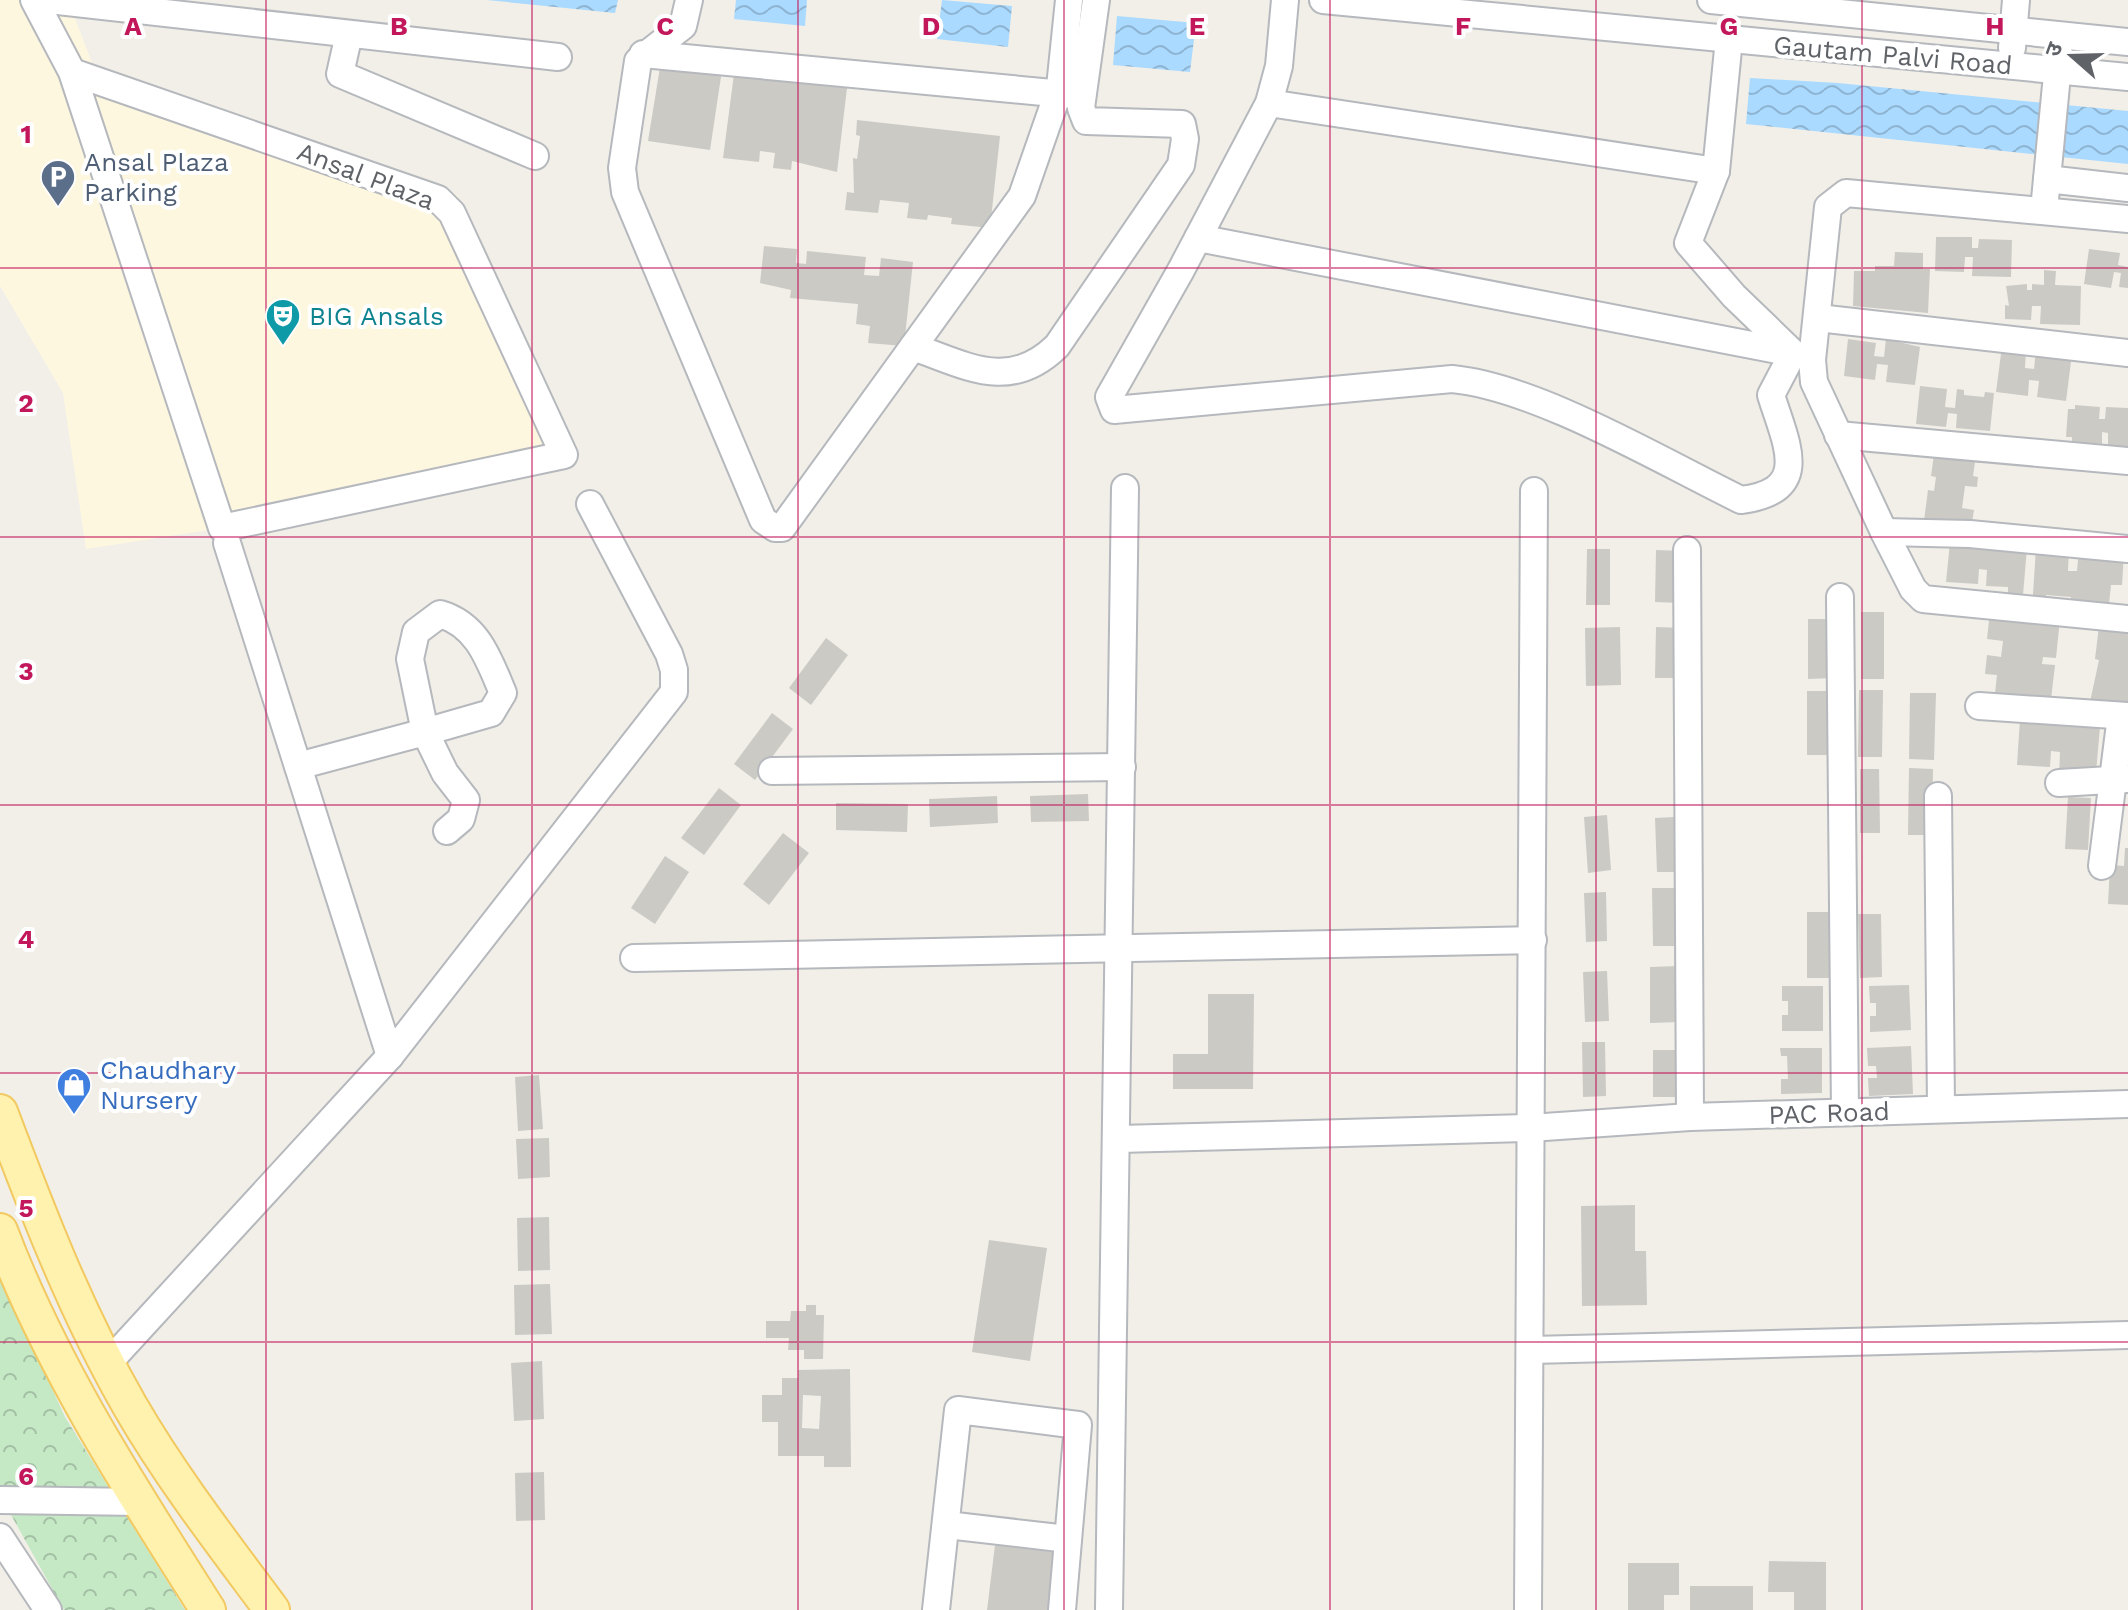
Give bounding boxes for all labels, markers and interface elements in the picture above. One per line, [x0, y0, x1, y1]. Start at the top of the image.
text: A [124, 11, 142, 41]
text: B [390, 11, 408, 41]
text: C [656, 11, 674, 41]
text: D [922, 11, 940, 41]
text: E [1189, 11, 1205, 41]
text: F [1455, 11, 1471, 41]
text: G [1720, 11, 1738, 41]
text: H [1985, 11, 2005, 41]
north arrow [2032, 16, 2112, 96]
street label: Gautam Palvi Road [1772, 30, 2014, 80]
text: उ [2040, 38, 2068, 60]
text: 1 [20, 119, 32, 149]
street label: Ansal Plaza [293, 136, 439, 216]
place label: Ansal Plaza Parking [84, 147, 229, 207]
parking icon: Ansal Plaza Parking [39, 158, 77, 208]
theatre icon: BIG Ansals [264, 297, 302, 347]
place label: BIG Ansals [309, 301, 444, 331]
text: 2 [18, 388, 34, 418]
text: 3 [18, 656, 34, 686]
text: 4 [18, 924, 35, 954]
place label: Chaudhary Nursery [100, 1055, 236, 1115]
shop icon: Chaudhary Nursery [55, 1066, 93, 1116]
street label: PAC Road [1768, 1096, 1890, 1130]
text: 5 [18, 1193, 34, 1223]
text: 6 [18, 1461, 34, 1491]

